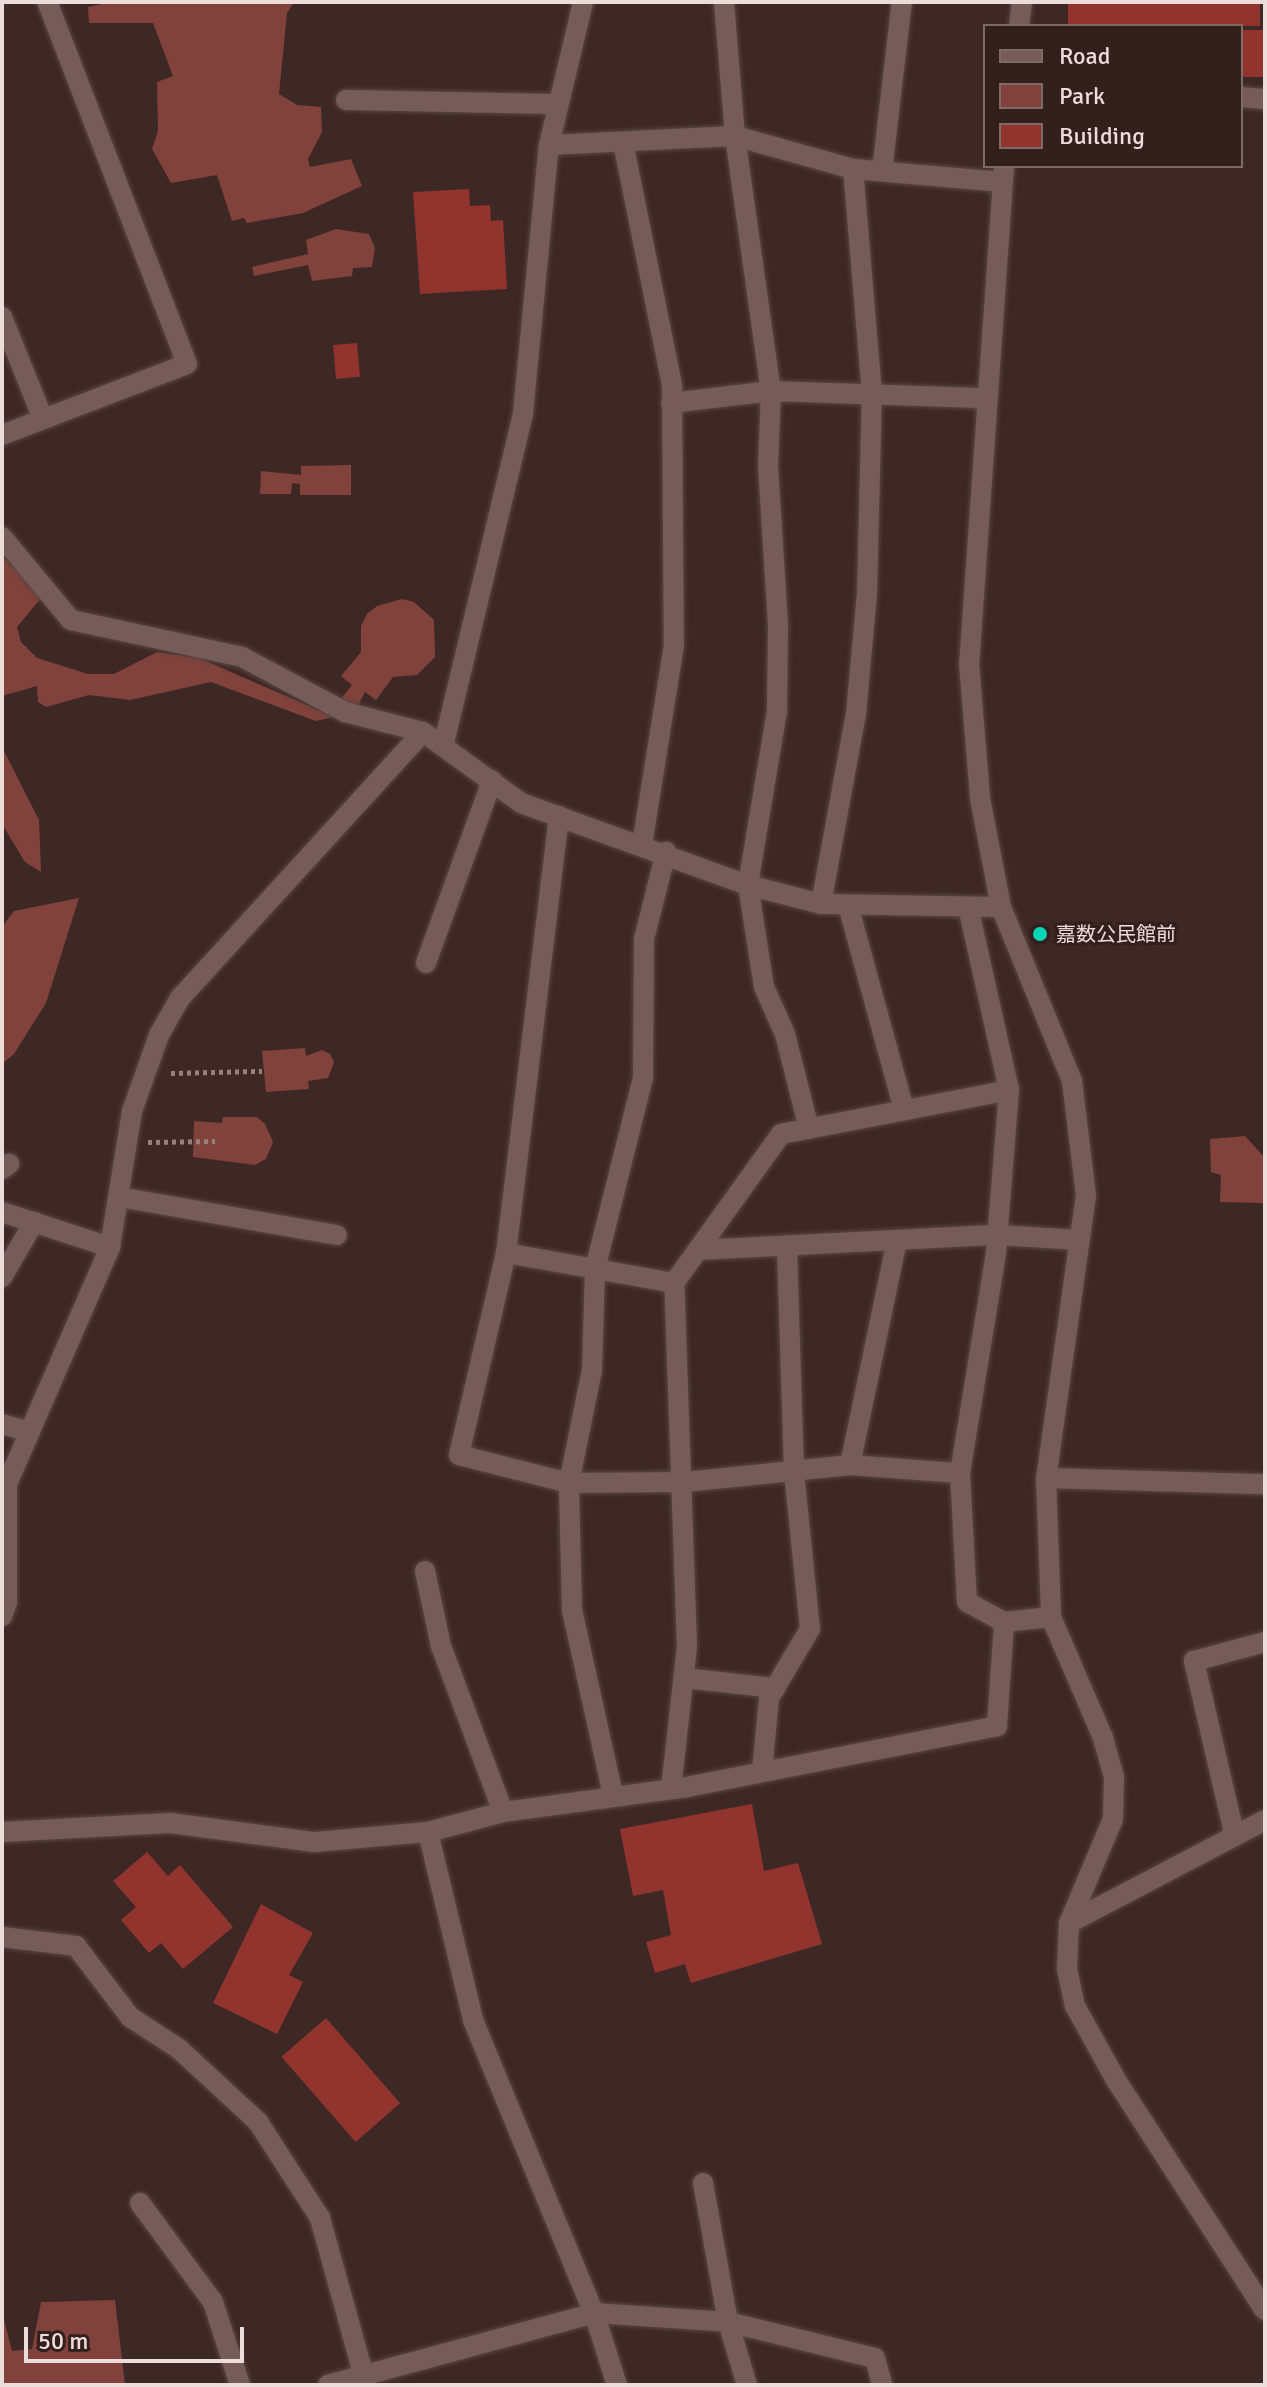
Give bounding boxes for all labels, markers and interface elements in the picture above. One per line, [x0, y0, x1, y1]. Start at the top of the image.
legend [983, 24, 1243, 168]
text: Road [1059, 41, 1110, 71]
text: Park [1059, 81, 1105, 111]
text: Building [1059, 121, 1145, 151]
place label: 嘉数公民館前 [1056, 922, 1176, 946]
marker: 嘉数公民館前 [1031, 925, 1049, 943]
scale bar [28, 2311, 248, 2361]
text: 50 m [38, 2326, 88, 2356]

